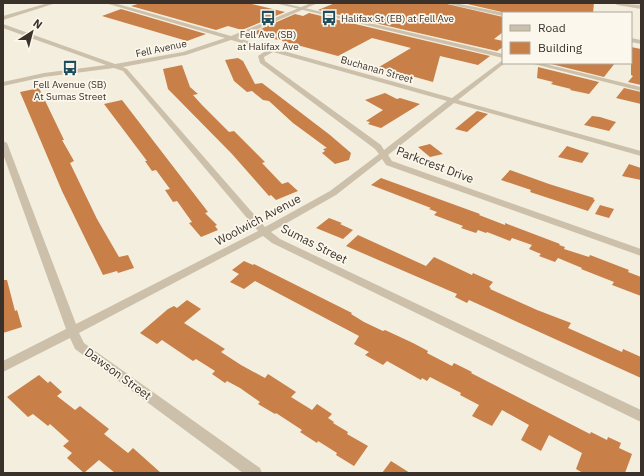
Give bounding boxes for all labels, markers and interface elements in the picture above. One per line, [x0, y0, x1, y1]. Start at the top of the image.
bus stop icon: Fell Ave (SB) at Halifax Ave [259, 9, 277, 27]
bus stop icon: Halifax St (EB) at Fell Ave [320, 9, 338, 27]
north arrow [12, 12, 52, 52]
place label: Halifax St (EB) at Fell Ave [341, 12, 455, 25]
legend [502, 12, 632, 64]
text: N [31, 16, 45, 32]
text: Road [538, 20, 566, 35]
place label: Fell Ave (SB) at Halifax Ave [237, 28, 299, 53]
street label: Fell Avenue [134, 37, 188, 60]
text: Building [538, 40, 583, 55]
street label: Buchanan Street [339, 53, 415, 86]
bus stop icon: Fell Avenue (SB) At Sumas Street [61, 59, 79, 77]
place label: Fell Avenue (SB) At Sumas Street [33, 78, 107, 103]
street label: Parkcrest Drive [394, 143, 476, 186]
street label: Woolwich Avenue [212, 190, 304, 249]
street label: Sumas Street [279, 220, 350, 267]
street label: Dawson Street [82, 344, 155, 403]

